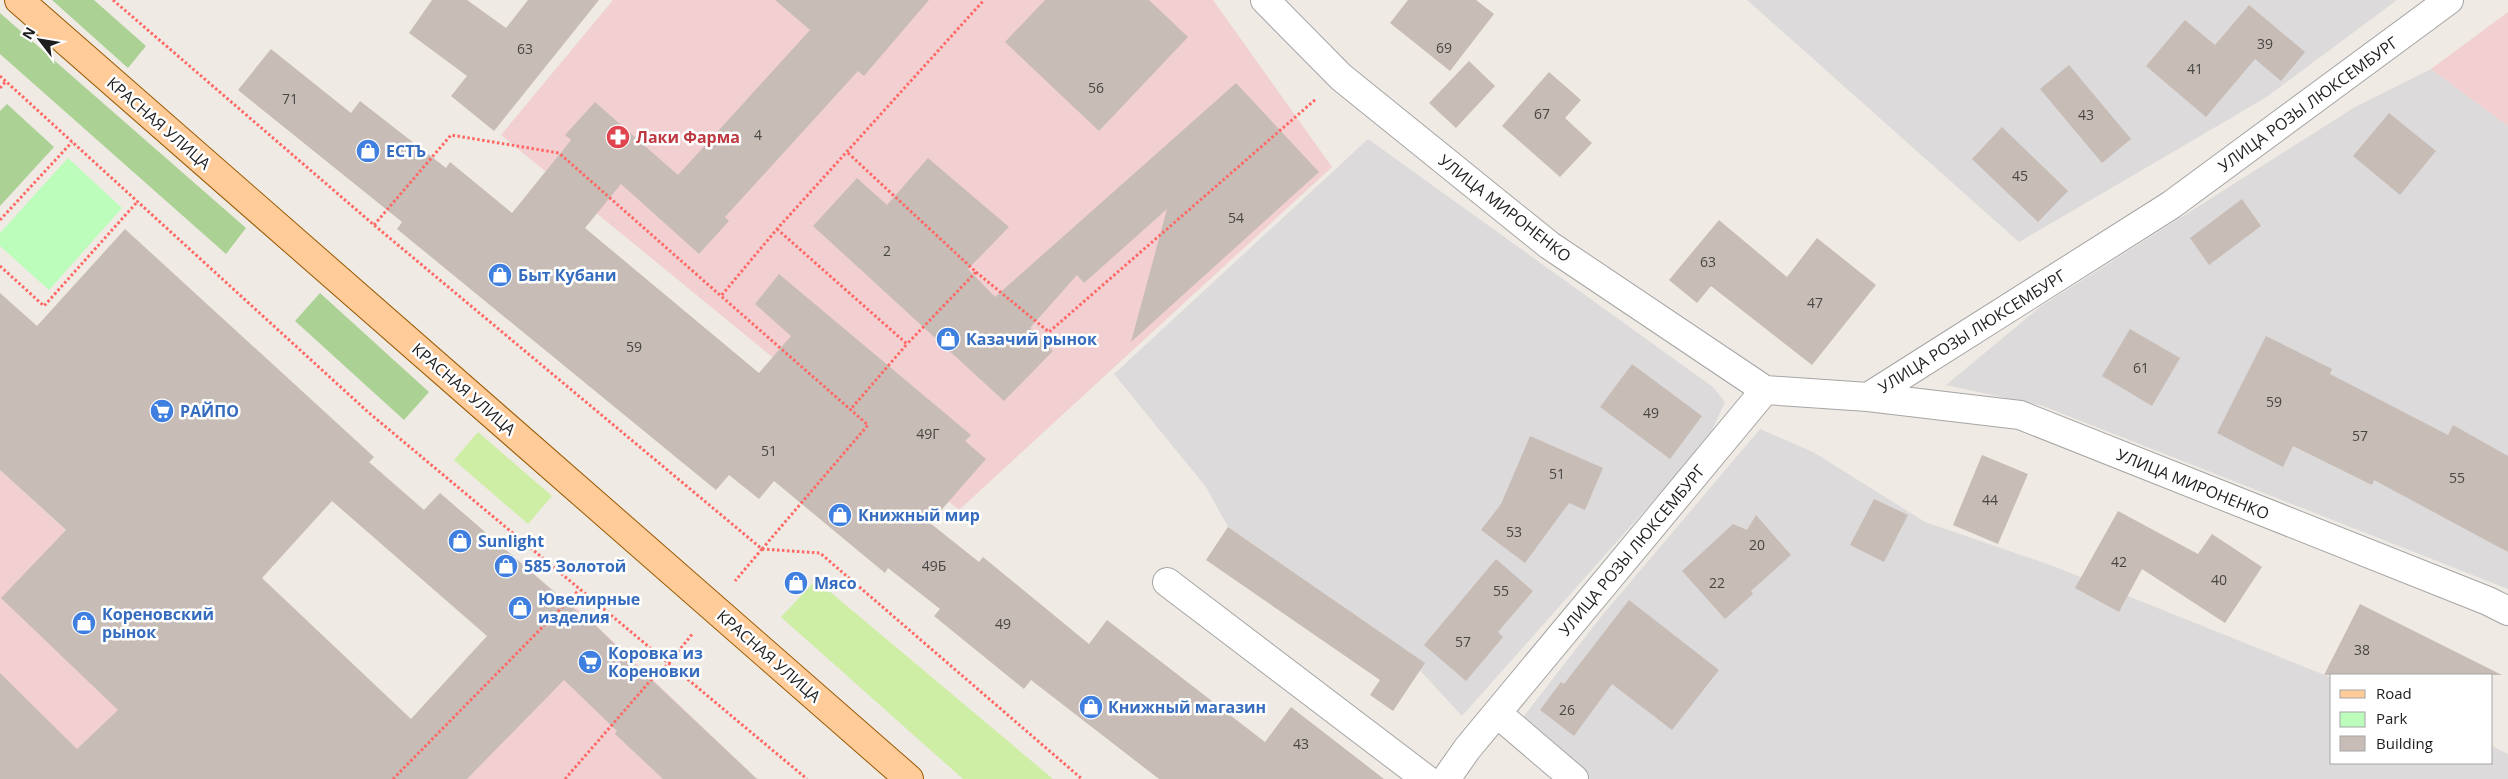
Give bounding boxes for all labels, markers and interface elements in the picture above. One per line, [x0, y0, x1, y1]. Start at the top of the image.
north arrow [15, 15, 65, 65]
text: N [17, 23, 40, 43]
street label: УЛИЦА РОЗЫ ЛЮКСЕМБУРГ [2214, 31, 2402, 177]
house number: 39 [2257, 34, 2273, 53]
house number: 69 [1436, 38, 1452, 57]
house number: 63 [517, 39, 533, 58]
house number: 41 [2187, 59, 2203, 78]
street label: КРАСНАЯ УЛИЦА [102, 72, 216, 175]
house number: 56 [1088, 78, 1104, 97]
house number: 71 [282, 89, 298, 108]
house number: 67 [1534, 104, 1550, 123]
house number: 43 [2078, 105, 2094, 124]
pharmacy icon: Лаки Фарма [605, 124, 631, 150]
house number: 4 [754, 125, 762, 144]
place label: Лаки Фарма [636, 126, 740, 148]
shop icon: ЕСТЪ [355, 138, 381, 164]
place label: ЕСТЪ [386, 140, 426, 162]
street label: УЛИЦА МИРОНЕНКО [1434, 149, 1576, 267]
house number: 45 [2012, 166, 2028, 185]
house number: 54 [1228, 208, 1244, 227]
house number: 2 [883, 241, 891, 260]
house number: 63 [1700, 252, 1716, 271]
shop icon: Быт Кубани [487, 262, 513, 288]
place label: Быт Кубани [518, 264, 616, 286]
street label: УЛИЦА РОЗЫ ЛЮКСЕМБУРГ [1874, 264, 2070, 398]
house number: 47 [1807, 293, 1823, 312]
shop icon: Казачий рынок [935, 326, 961, 352]
place label: Казачий рынок [966, 328, 1097, 350]
house number: 59 [626, 337, 642, 356]
street label: КРАСНАЯ УЛИЦА [407, 338, 521, 441]
house number: 61 [2133, 358, 2149, 377]
house number: 59 [2266, 392, 2282, 411]
supermarket icon: РАЙПО [149, 398, 175, 424]
place label: РАЙПО [180, 400, 239, 422]
house number: 49 [1643, 403, 1659, 422]
house number: 49Г [916, 424, 940, 443]
house number: 57 [2352, 426, 2368, 445]
house number: 51 [761, 441, 777, 460]
street label: УЛИЦА МИРОНЕНКО [2113, 443, 2273, 525]
street label: УЛИЦА РОЗЫ ЛЮКСЕМБУРГ [1554, 460, 1710, 640]
house number: 51 [1549, 464, 1565, 483]
house number: 55 [2449, 468, 2465, 487]
house number: 44 [1982, 490, 1998, 509]
shop icon: Книжный мир [827, 502, 853, 528]
place label: Книжный мир [858, 504, 980, 526]
house number: 53 [1506, 522, 1522, 541]
shop icon: Sunlight [447, 528, 473, 554]
place label: Sunlight [478, 530, 544, 552]
house number: 20 [1749, 535, 1765, 554]
house number: 42 [2111, 552, 2127, 571]
shop icon: 585 Золотой [493, 553, 519, 579]
place label: 585 Золотой [524, 555, 626, 577]
house number: 49Б [922, 556, 946, 575]
shop icon: Мясо [783, 570, 809, 596]
house number: 40 [2211, 570, 2227, 589]
place label: Мясо [814, 572, 857, 594]
house number: 22 [1709, 573, 1725, 592]
house number: 55 [1493, 581, 1509, 600]
place label: Ювелирные изделия [538, 588, 640, 628]
shop icon: Ювелирные изделия [507, 595, 533, 621]
place label: Кореновский рынок [102, 603, 214, 643]
street label: КРАСНАЯ УЛИЦА [712, 605, 826, 708]
shop icon: Кореновский рынок [71, 610, 97, 636]
house number: 49 [995, 614, 1011, 633]
house number: 57 [1455, 632, 1471, 651]
house number: 38 [2354, 640, 2370, 659]
place label: Коровка из Кореновки [608, 642, 703, 682]
supermarket icon: Коровка из Кореновки [577, 649, 603, 675]
legend [2330, 674, 2493, 764]
text: Road [2376, 683, 2412, 703]
shop icon: Книжный магазин [1078, 694, 1104, 720]
place label: Книжный магазин [1108, 696, 1266, 718]
house number: 26 [1559, 700, 1575, 719]
text: Park [2376, 708, 2407, 728]
text: Building [2376, 733, 2433, 753]
house number: 43 [1293, 734, 1309, 753]

